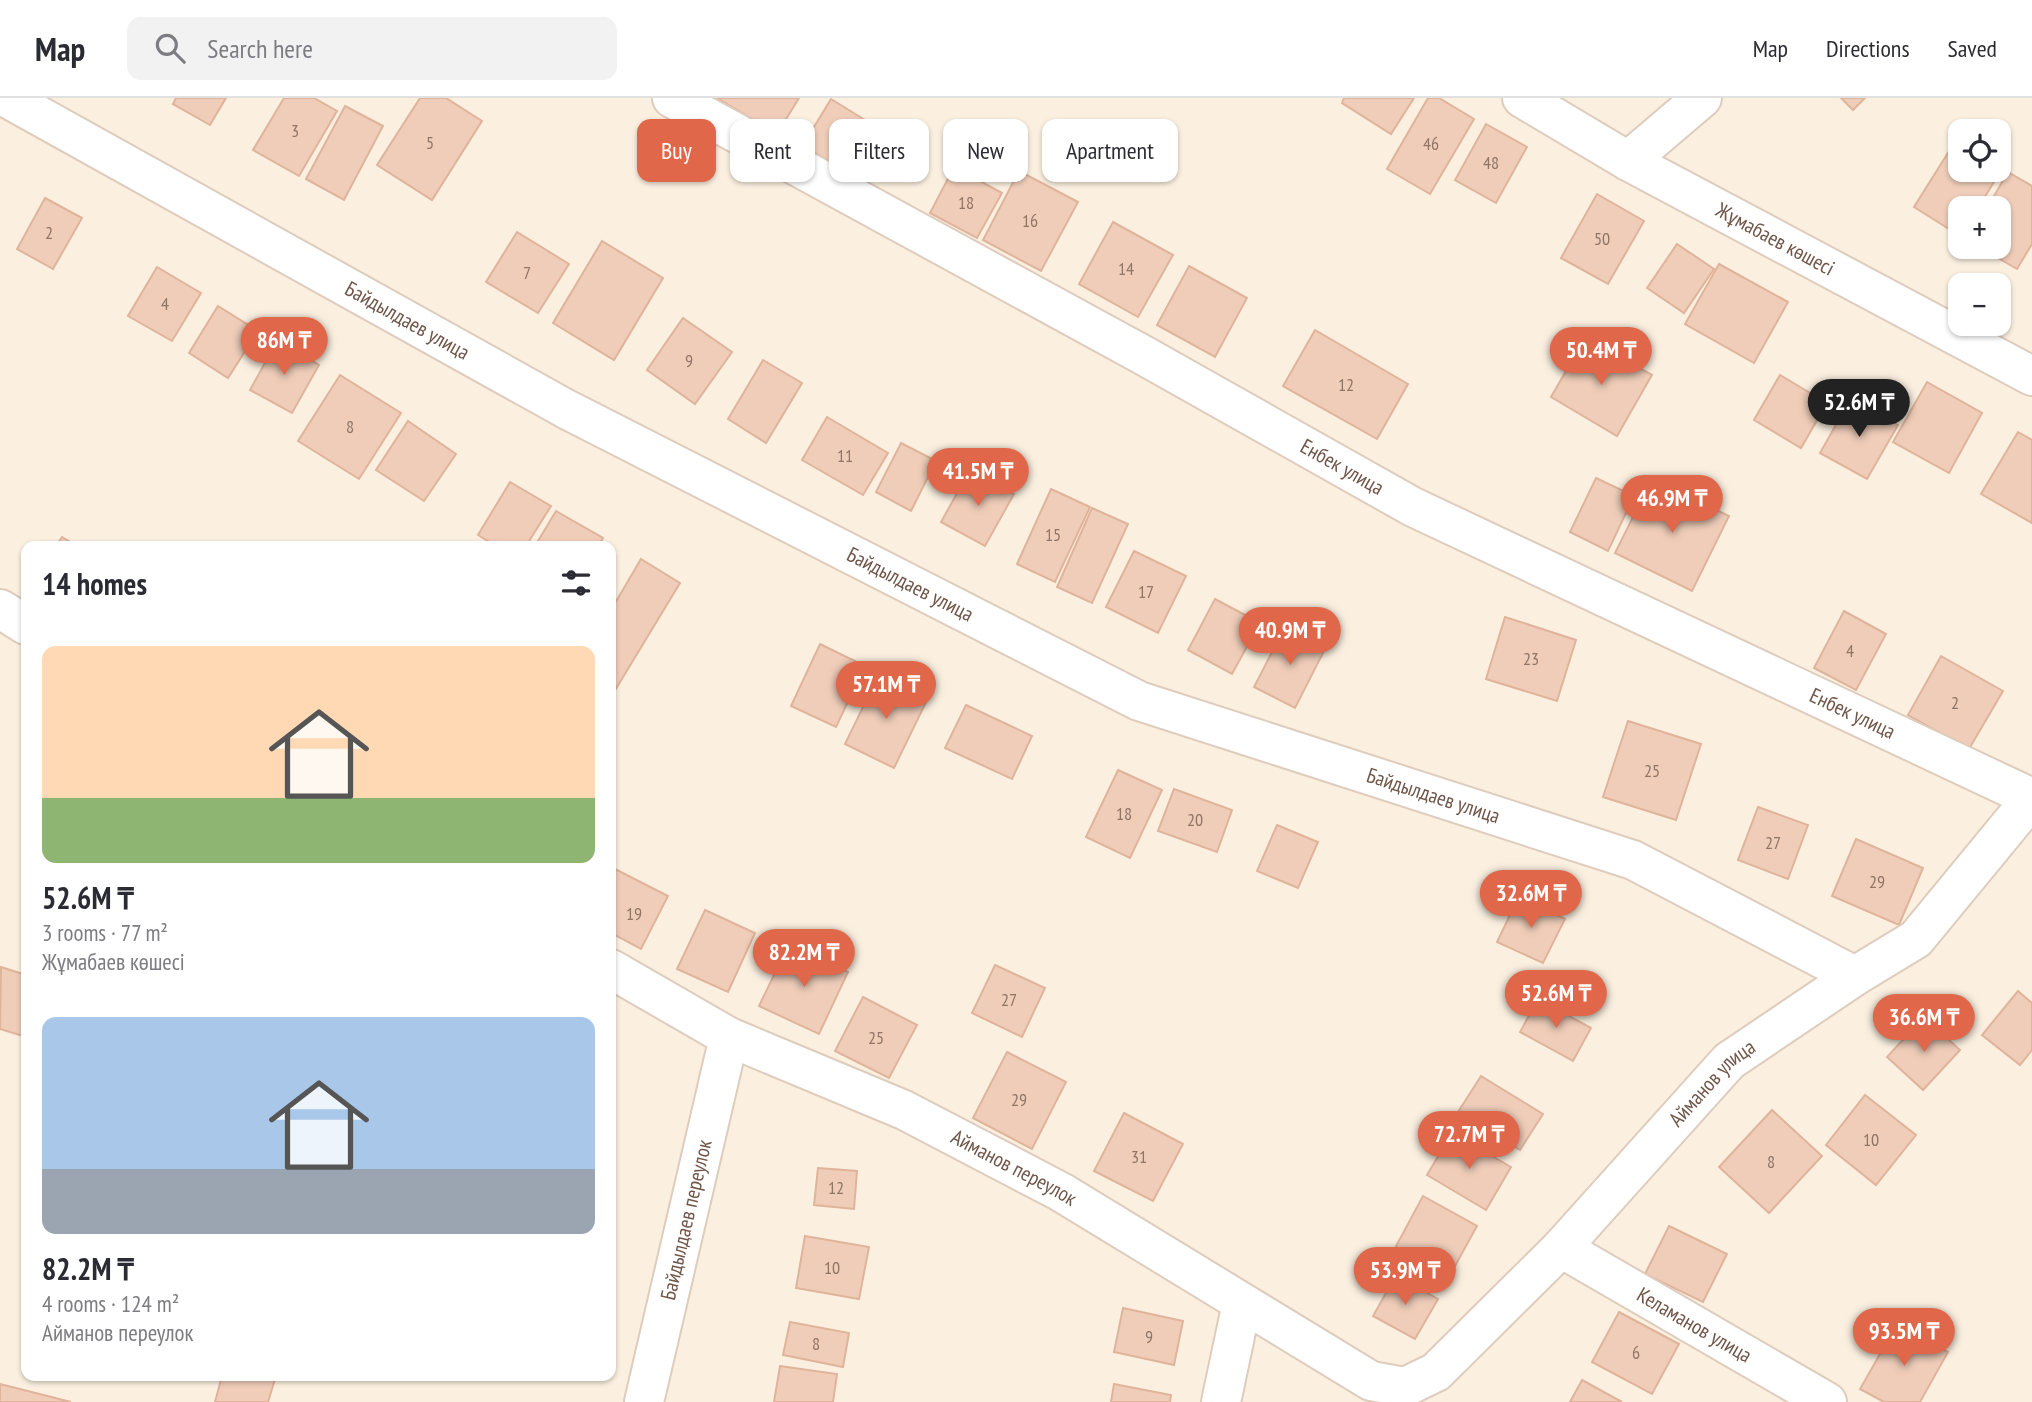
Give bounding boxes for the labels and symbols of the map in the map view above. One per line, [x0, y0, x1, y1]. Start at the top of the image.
house number: 3 [291, 119, 299, 142]
house number: 5 [426, 131, 434, 154]
house number: 46 [1423, 132, 1439, 155]
house number: 48 [1483, 151, 1499, 174]
house number: 18 [958, 191, 974, 214]
street label: Жұмабаев көшесі [1711, 196, 1839, 281]
house number: 16 [1022, 209, 1038, 232]
house number: 2 [45, 221, 53, 244]
house number: 50 [1594, 227, 1610, 250]
house number: 14 [1118, 257, 1134, 280]
house number: 7 [523, 261, 531, 284]
street label: Байдылдаев улица [340, 275, 475, 366]
house number: 4 [161, 292, 169, 315]
pin: 86M ₸ [235, 317, 333, 377]
pin: 50.4M ₸ [1536, 328, 1666, 387]
house number: 9 [685, 349, 693, 372]
house number: 12 [1338, 373, 1354, 396]
pin: 52.6M ₸ [1794, 380, 1924, 439]
house number: 8 [346, 415, 354, 438]
street label: Енбек улица [1296, 432, 1389, 501]
house number: 11 [837, 444, 853, 467]
pin: 41.5M ₸ [913, 448, 1043, 508]
pin: 46.9M ₸ [1607, 476, 1737, 535]
house number: 15 [1045, 523, 1061, 546]
street label: Байдылдаев улица [843, 541, 978, 627]
house number: 17 [1138, 580, 1154, 603]
pin: 40.9M ₸ [1225, 608, 1355, 667]
house number: 4 [1846, 639, 1854, 662]
house number: 23 [1523, 647, 1539, 670]
pin: 57.1M ₸ [821, 662, 951, 721]
street label: Енбек улица [1806, 681, 1900, 745]
house number: 2 [1951, 691, 1959, 714]
house number: 25 [1644, 759, 1660, 782]
street label: Байдылдаев улица [1363, 761, 1503, 829]
house number: 18 [1116, 802, 1132, 825]
house number: 20 [1187, 808, 1203, 831]
house number: 27 [1765, 831, 1781, 854]
pin: 32.6M ₸ [1466, 870, 1596, 930]
house number: 29 [1869, 870, 1885, 893]
house number: 19 [626, 902, 642, 925]
pin: 82.2M ₸ [739, 930, 869, 989]
pin: 52.6M ₸ [1491, 970, 1621, 1030]
house number: 27 [1001, 988, 1017, 1011]
pin: 36.6M ₸ [1859, 995, 1989, 1054]
house number: 25 [868, 1026, 884, 1049]
street label: Айманов улица [1663, 1033, 1760, 1132]
house number: 29 [1011, 1088, 1027, 1111]
pin: 72.7M ₸ [1404, 1112, 1534, 1171]
street label: Айманов переулок [947, 1123, 1082, 1212]
house number: 10 [1863, 1128, 1879, 1151]
street label: Байдылдаев переулок [654, 1137, 718, 1303]
house number: 31 [1131, 1145, 1147, 1168]
house number: 8 [1767, 1150, 1775, 1173]
house number: 12 [828, 1176, 844, 1199]
pin: 53.9M ₸ [1340, 1248, 1470, 1307]
house number: 10 [824, 1256, 840, 1279]
street label: Келаманов улица [1632, 1281, 1757, 1369]
pin: 93.5M ₸ [1839, 1308, 1969, 1368]
house number: 9 [1145, 1325, 1153, 1348]
house number: 8 [812, 1332, 820, 1355]
house number: 6 [1632, 1341, 1640, 1364]

